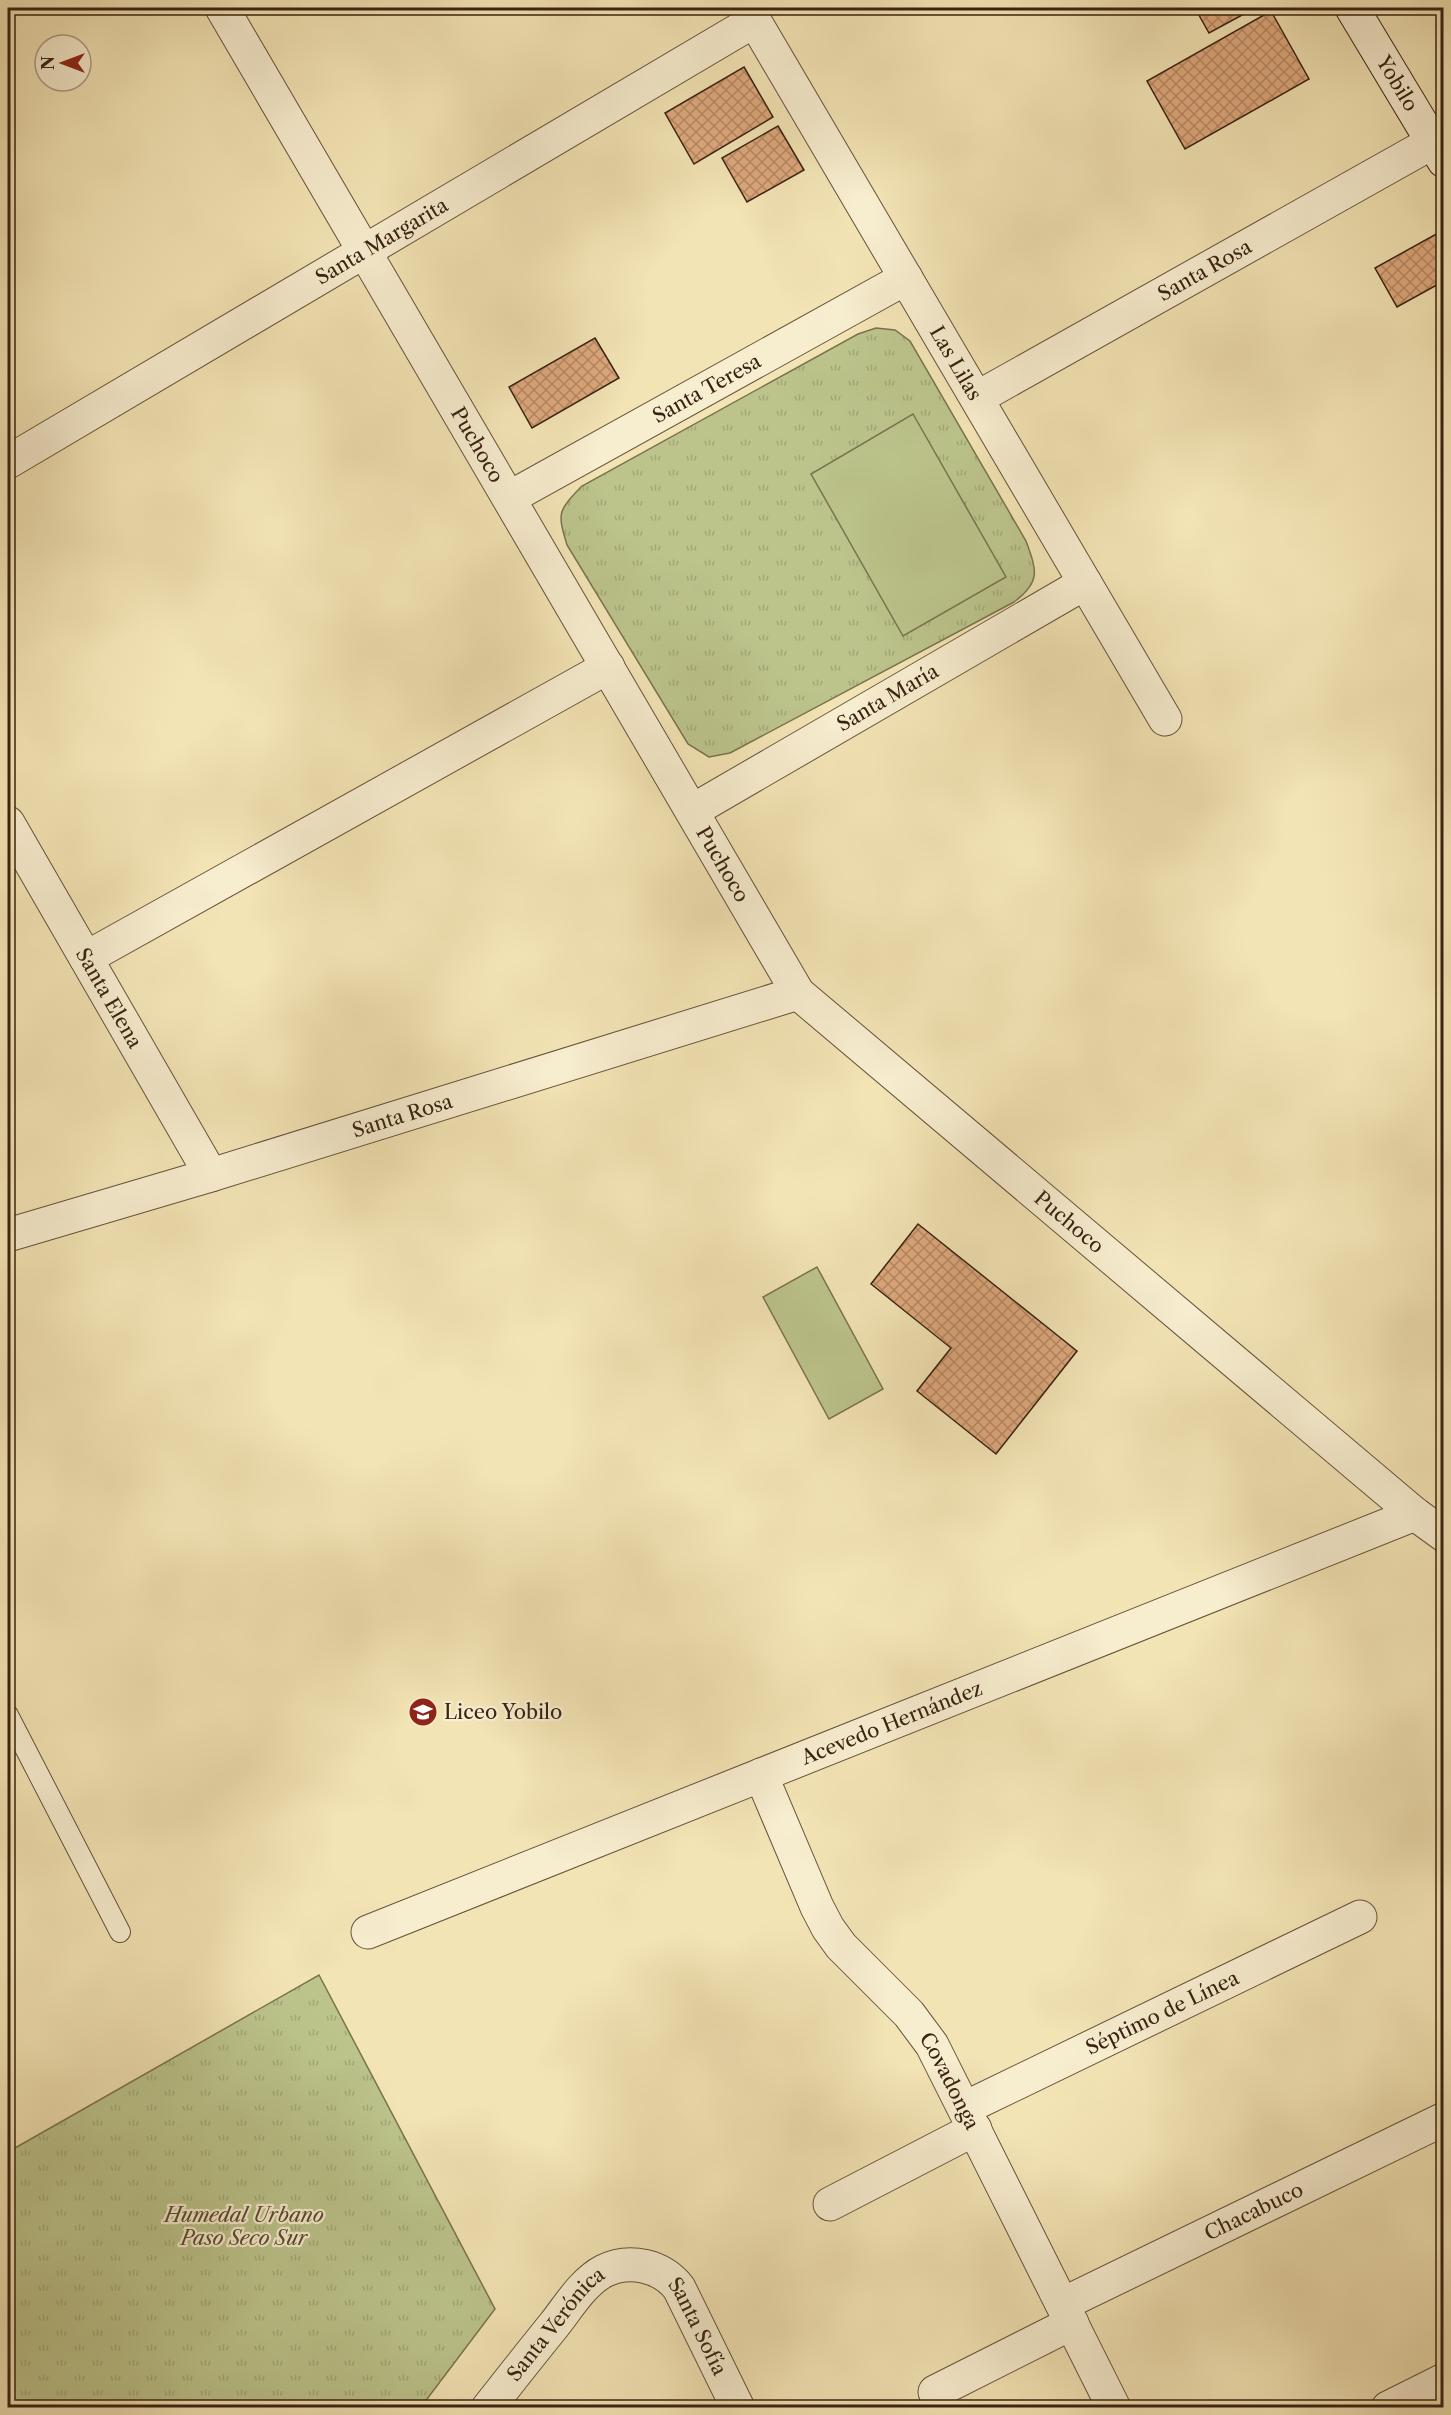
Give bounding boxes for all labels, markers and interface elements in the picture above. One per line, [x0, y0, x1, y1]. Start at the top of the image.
north arrow [33, 33, 93, 93]
street label: Yobilo [1371, 50, 1423, 116]
text: N [38, 56, 58, 70]
street label: Santa Margarita [311, 192, 453, 290]
street label: Santa Rosa [1153, 234, 1256, 306]
street label: Las Lilas [925, 322, 987, 405]
street label: Santa Teresa [648, 349, 765, 428]
street label: Puchoco [446, 403, 509, 487]
street label: Santa María [832, 659, 943, 736]
street label: Puchoco [691, 822, 754, 906]
street label: Santa Elena [71, 944, 147, 1053]
street label: Santa Rosa [349, 1089, 456, 1143]
street label: Puchoco [1030, 1186, 1109, 1258]
street label: Acevedo Hernández [797, 1676, 986, 1770]
school or university icon: Liceo Yobilo [407, 1696, 439, 1728]
place label: Liceo Yobilo [444, 1700, 562, 1724]
street label: Séptimo de Línea [1082, 1965, 1243, 2060]
street label: Covadonga [915, 2027, 985, 2134]
street label: Chacabuco [1200, 2177, 1307, 2246]
park label: Humedal Urbano Paso Seco Sur [162, 2203, 324, 2250]
street label: Santa Verónica [502, 2261, 609, 2386]
street label: Santa Sofía [663, 2272, 732, 2380]

